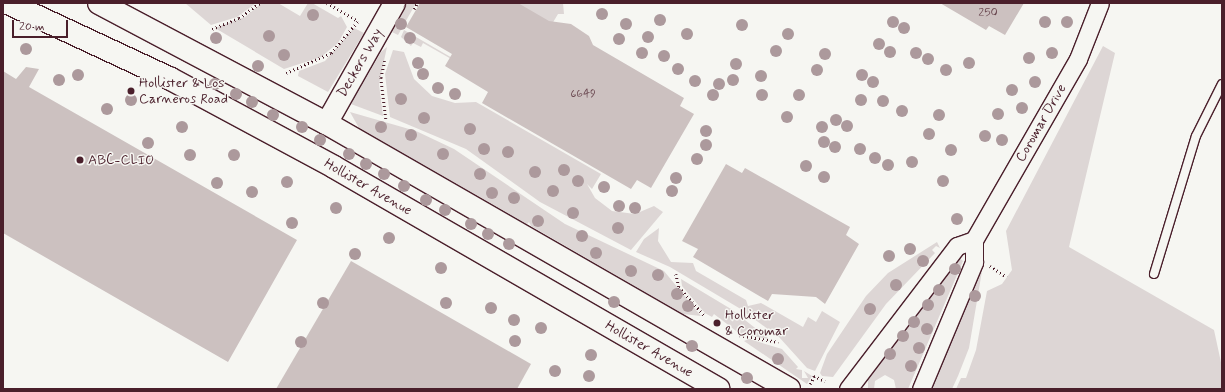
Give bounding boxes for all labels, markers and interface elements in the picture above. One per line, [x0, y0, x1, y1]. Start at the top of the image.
house number: 250 [978, 7, 998, 21]
scale bar [14, 12, 70, 38]
text: 20 m [19, 19, 45, 35]
street label: Deckers Way [333, 25, 387, 101]
place label: Hollister & Los Carneros Road [139, 75, 228, 108]
street label: Coromar Drive [1012, 82, 1070, 164]
marker: Hollister & Los Carneros Road [126, 86, 136, 96]
house number: 6649 [570, 88, 596, 102]
place label: ABC-CLIO [88, 152, 154, 168]
marker: ABC-CLIO [75, 155, 85, 165]
street label: Hollister Avenue [322, 156, 414, 218]
place label: Hollister & Coromar [725, 307, 788, 340]
street label: Hollister Avenue [603, 318, 695, 380]
marker: Hollister & Coromar [712, 318, 722, 328]

